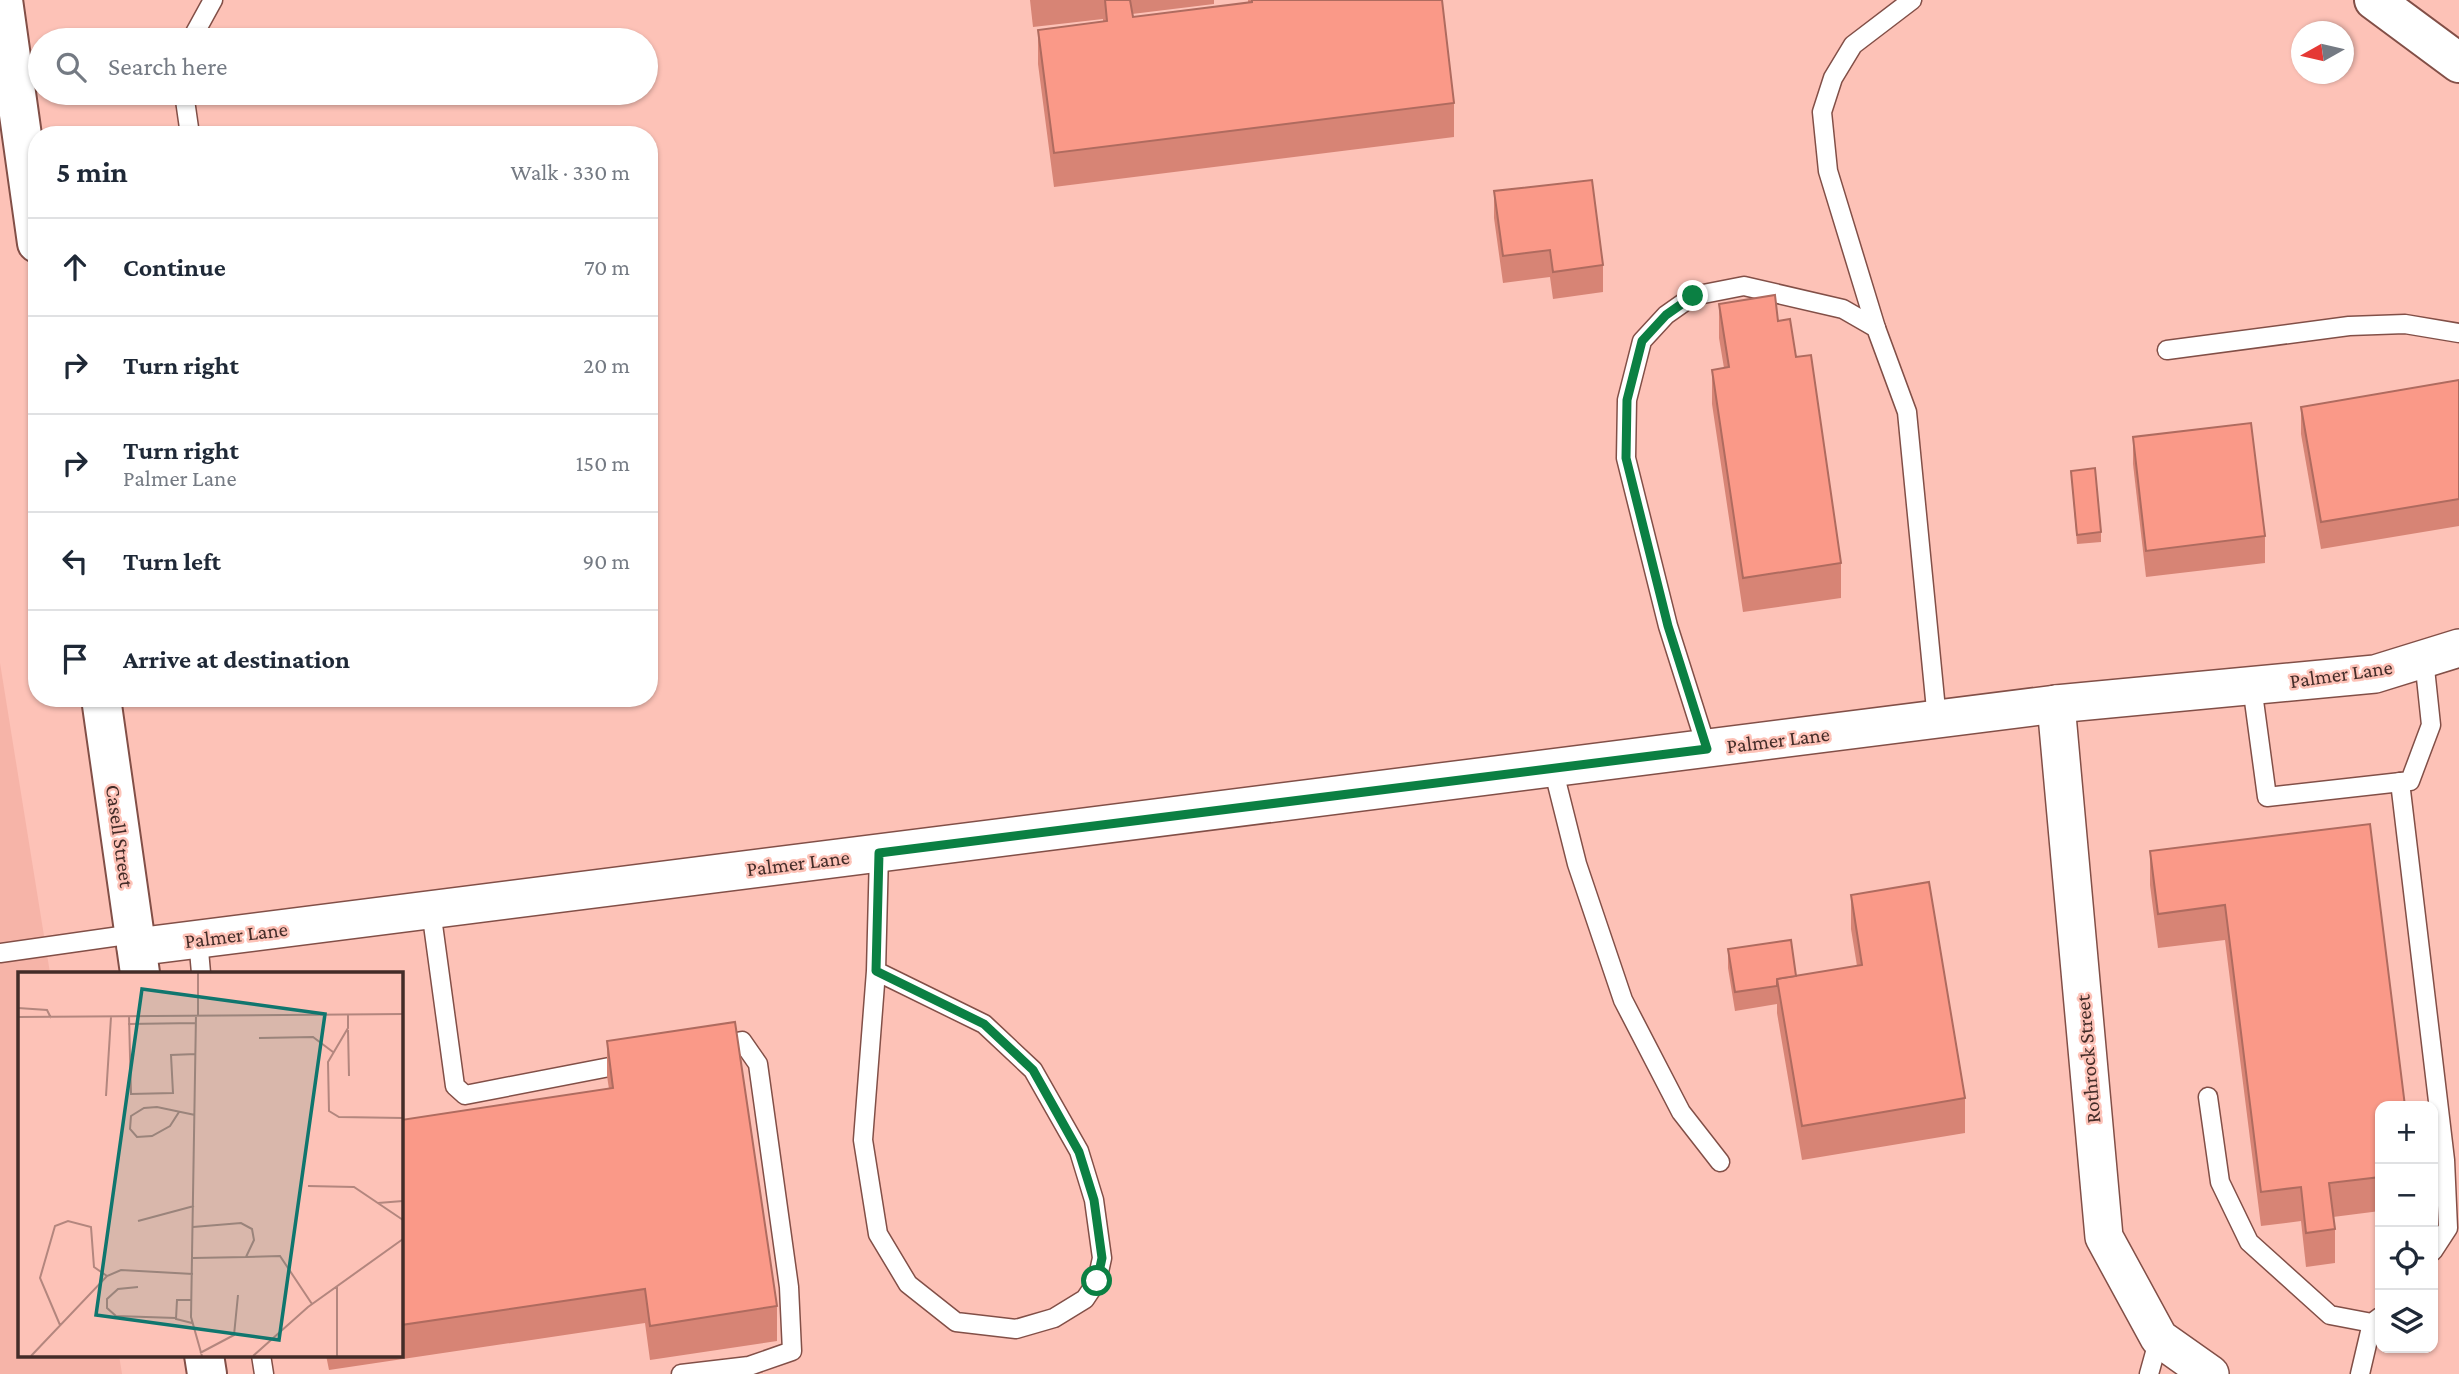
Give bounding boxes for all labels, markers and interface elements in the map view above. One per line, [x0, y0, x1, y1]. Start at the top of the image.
north arrow [2291, 21, 2354, 84]
search box [28, 28, 658, 105]
icon: search [52, 48, 90, 86]
text: Search here [108, 52, 227, 81]
text: 5 min [56, 155, 128, 188]
text: Walk · 330 m [511, 159, 630, 185]
icon: ahead [56, 248, 94, 286]
text: Continue [123, 253, 226, 282]
text: 70 m [584, 254, 630, 280]
route end [1677, 280, 1708, 311]
icon: right [56, 346, 94, 384]
text: Turn right [123, 351, 239, 380]
text: 20 m [583, 352, 630, 378]
text: Turn right [123, 436, 239, 465]
icon: right [56, 444, 94, 482]
text: 150 m [576, 450, 630, 476]
text: Palmer Lane [123, 465, 237, 491]
icon: left [56, 542, 94, 580]
text: Turn left [123, 547, 221, 576]
text: 90 m [583, 548, 630, 574]
icon: arrive [56, 640, 94, 678]
text: Arrive at destination [123, 645, 350, 674]
street label: Palmer Lane [2288, 655, 2394, 693]
street label: Palmer Lane [1725, 722, 1831, 758]
street label: Casell Street [101, 783, 139, 890]
street label: Palmer Lane [745, 845, 851, 881]
street label: Palmer Lane [183, 917, 289, 953]
inset map [18, 972, 402, 1356]
street label: Rothrock Street [2070, 993, 2106, 1124]
map controls [2375, 1101, 2438, 1353]
button: + [2375, 1101, 2438, 1164]
button: − [2375, 1164, 2438, 1227]
button: locate [2375, 1227, 2438, 1290]
route start [1081, 1265, 1112, 1296]
button: layers [2375, 1290, 2438, 1353]

